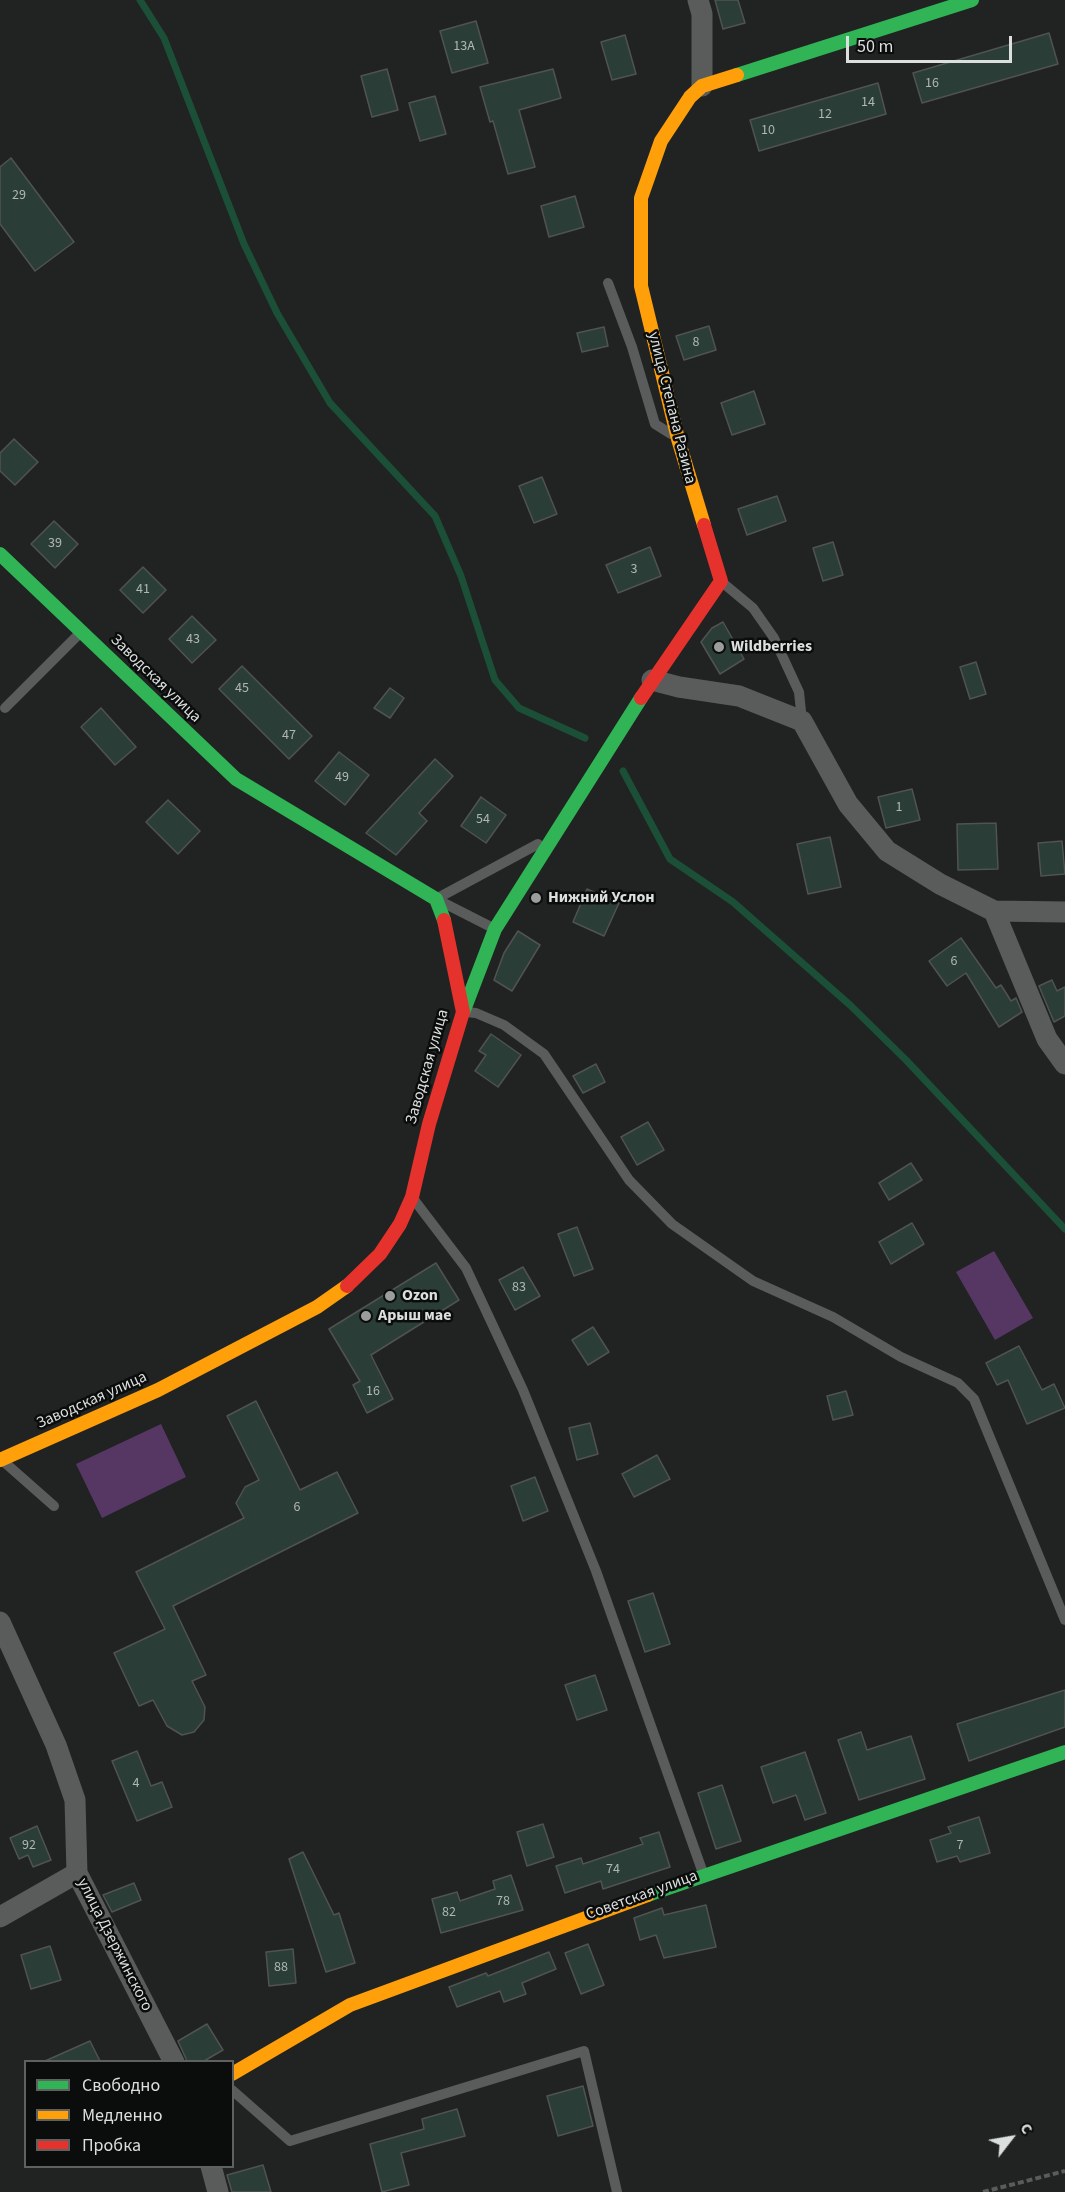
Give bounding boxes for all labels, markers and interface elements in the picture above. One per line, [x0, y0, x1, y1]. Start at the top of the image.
scale bar [849, 24, 1016, 62]
text: 50 m [857, 34, 893, 59]
house number: 13А [453, 39, 475, 55]
house number: 16 [925, 76, 939, 92]
house number: 14 [861, 95, 875, 111]
house number: 12 [818, 107, 832, 123]
house number: 10 [761, 123, 775, 139]
house number: 29 [12, 188, 26, 204]
street label: улица Степана Разина [643, 330, 699, 486]
house number: 8 [693, 335, 699, 351]
house number: 39 [48, 536, 62, 552]
house number: 3 [631, 562, 637, 578]
house number: 41 [136, 582, 150, 598]
street label: Заводская улица [106, 631, 204, 727]
house number: 43 [186, 632, 200, 648]
place label: Wildberries [731, 637, 812, 657]
marker: Wildberries [712, 640, 726, 654]
house number: 45 [235, 681, 249, 697]
house number: 47 [282, 728, 296, 744]
house number: 49 [335, 770, 349, 786]
house number: 1 [896, 800, 902, 816]
house number: 54 [476, 812, 490, 828]
place label: Нижний Услон [548, 888, 655, 908]
marker: Нижний Услон [529, 891, 543, 905]
house number: 6 [951, 954, 957, 970]
street label: Заводская улица [402, 1007, 454, 1127]
house number: 83 [512, 1280, 526, 1296]
place label: Ozon [402, 1286, 438, 1306]
marker: Ozon [383, 1289, 397, 1303]
place label: Арыш мае [378, 1306, 451, 1326]
marker: Арыш мае [359, 1309, 373, 1323]
street label: Заводская улица [34, 1368, 150, 1434]
house number: 16 [366, 1384, 380, 1400]
house number: 6 [294, 1500, 300, 1516]
house number: 4 [133, 1776, 139, 1792]
house number: 92 [22, 1838, 36, 1854]
house number: 7 [957, 1838, 963, 1854]
house number: 74 [606, 1862, 620, 1878]
street label: Советская улица [584, 1867, 700, 1925]
street label: улица Дзержинского [72, 1875, 156, 2015]
house number: 78 [496, 1894, 510, 1910]
house number: 82 [442, 1905, 456, 1921]
house number: 88 [274, 1960, 288, 1976]
legend [24, 2060, 234, 2168]
text: Свободно [82, 2073, 160, 2098]
text: Медленно [82, 2103, 162, 2128]
north arrow [981, 2108, 1041, 2168]
text: С [1015, 2119, 1038, 2138]
text: Пробка [82, 2133, 141, 2158]

